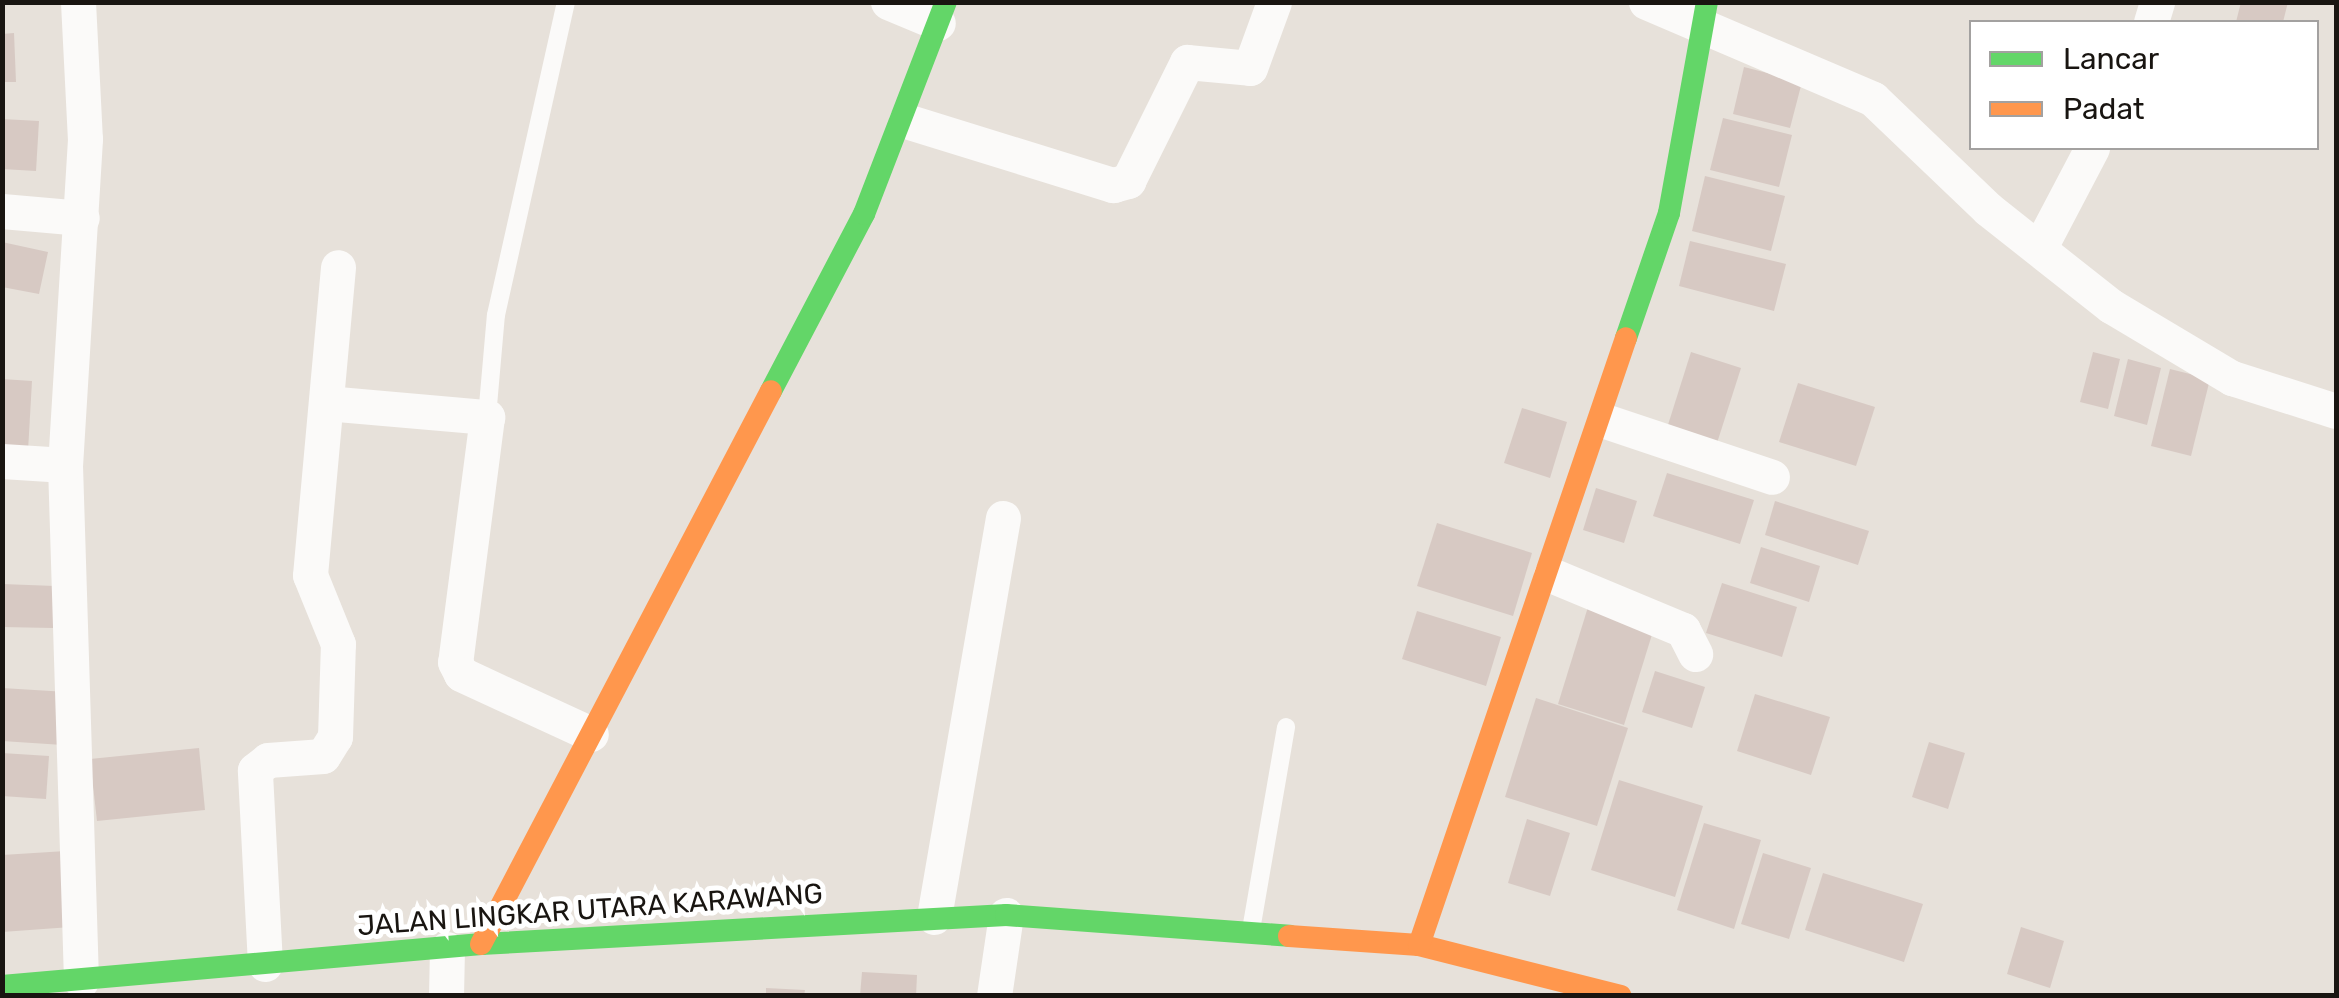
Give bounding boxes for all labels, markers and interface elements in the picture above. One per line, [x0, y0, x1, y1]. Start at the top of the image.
legend [1969, 20, 2319, 150]
text: Lancar [2063, 41, 2159, 77]
text: Padat [2063, 91, 2145, 127]
street label: JALAN LINGKAR UTARA KARAWANG [356, 877, 824, 943]

